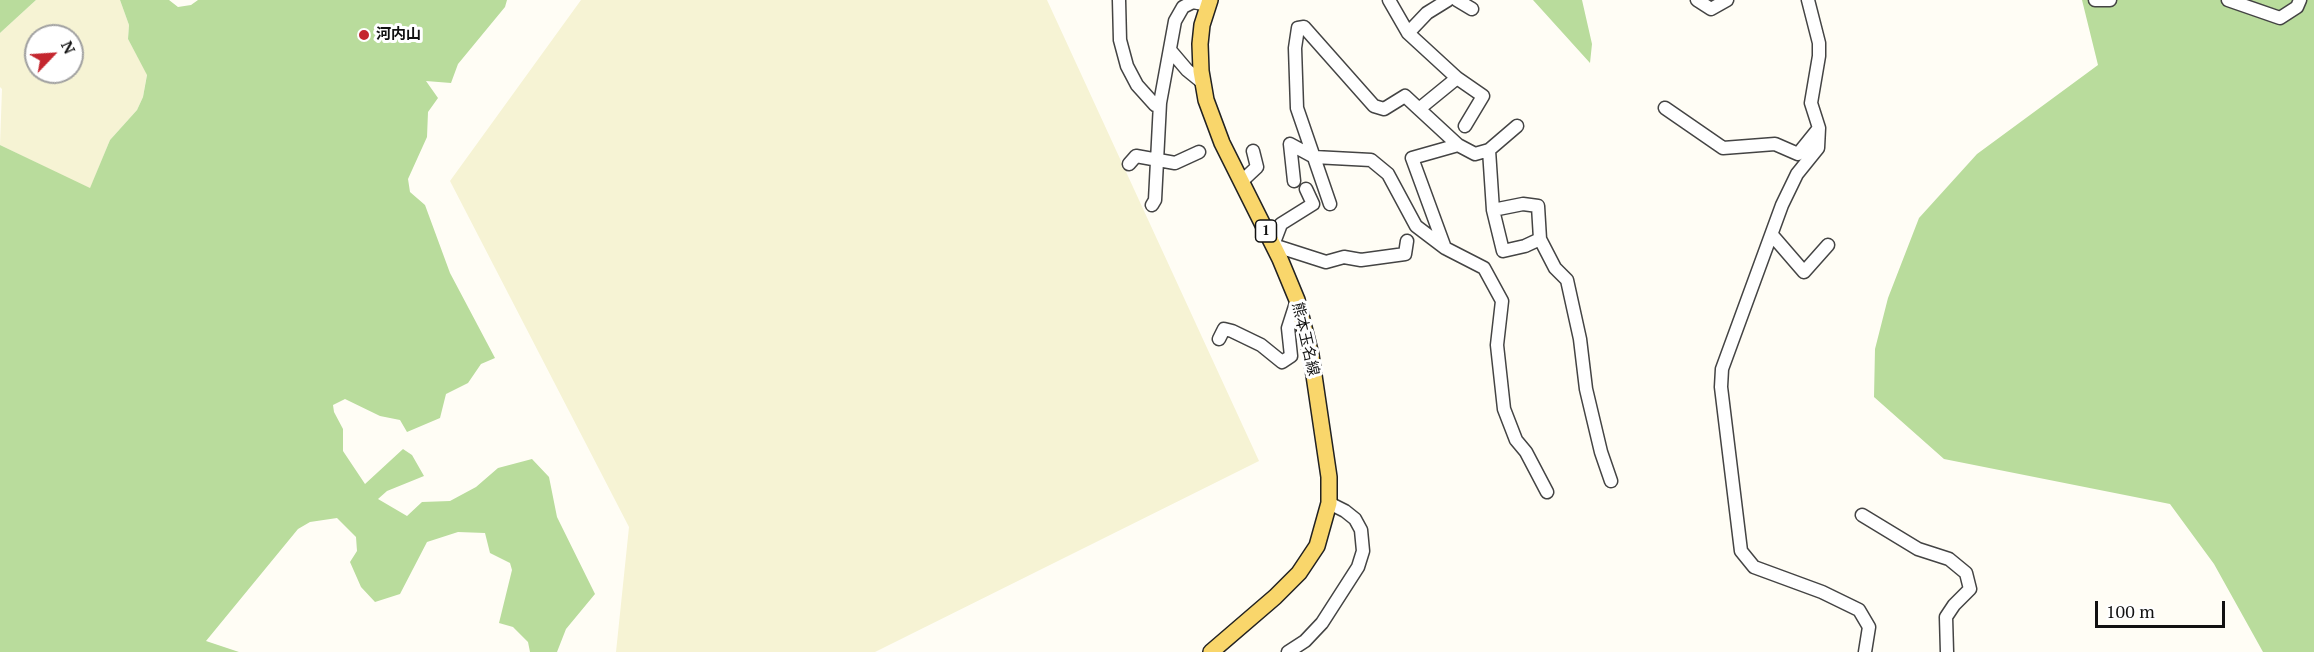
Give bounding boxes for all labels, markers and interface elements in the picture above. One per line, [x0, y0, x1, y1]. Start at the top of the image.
north arrow [24, 24, 84, 84]
place label: 河内山 [376, 26, 421, 44]
marker: 河内山 [357, 28, 371, 42]
text: N [56, 37, 81, 57]
road number: 1 [1256, 220, 1276, 242]
street label: 熊本玉名線 [1288, 300, 1322, 378]
scale bar [2098, 589, 2228, 627]
text: 100 m [2106, 599, 2155, 623]

